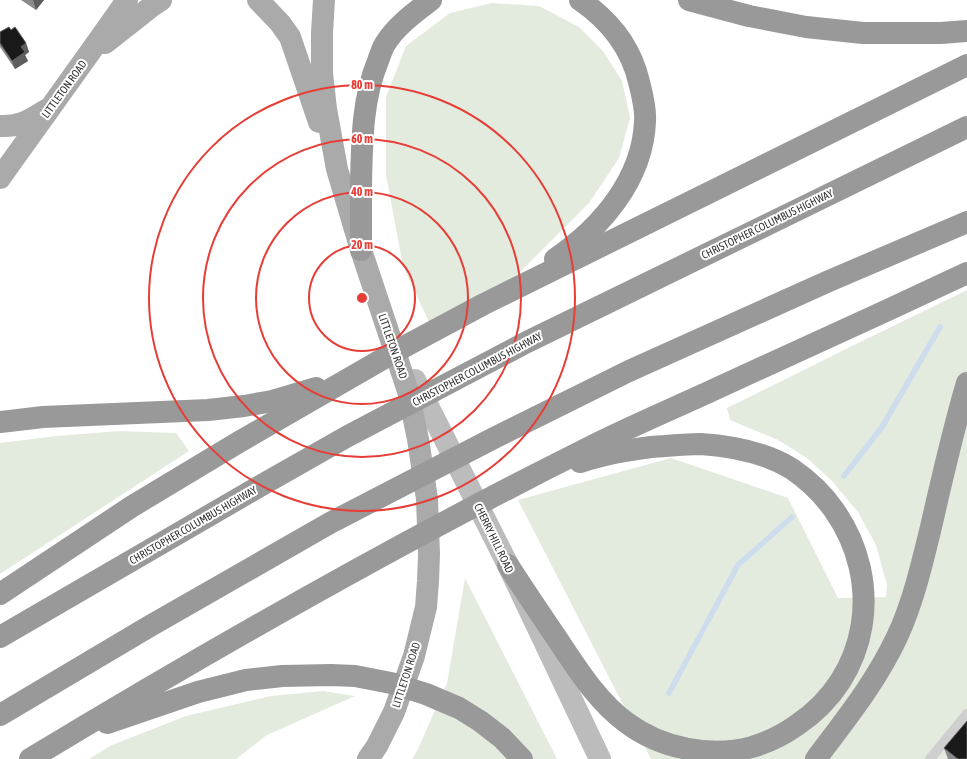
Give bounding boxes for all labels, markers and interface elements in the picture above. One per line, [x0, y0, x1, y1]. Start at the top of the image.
street label: LITTLETON ROAD [39, 58, 89, 120]
text: 80 m [351, 78, 373, 92]
text: 60 m [351, 132, 373, 146]
text: 40 m [350, 185, 373, 199]
street label: CHRISTOPHER COLUMBUS HIGHWAY [699, 187, 835, 261]
text: 20 m [351, 238, 373, 252]
centre of rings [355, 291, 369, 305]
street label: LITTLETON ROAD [376, 312, 410, 380]
street label: CHRISTOPHER COLUMBUS HIGHWAY [410, 330, 544, 408]
street label: CHRISTOPHER COLUMBUS HIGHWAY [127, 484, 259, 566]
street label: CHERRY HILL ROAD [472, 501, 516, 575]
street label: LITTLETON ROAD [390, 641, 422, 709]

